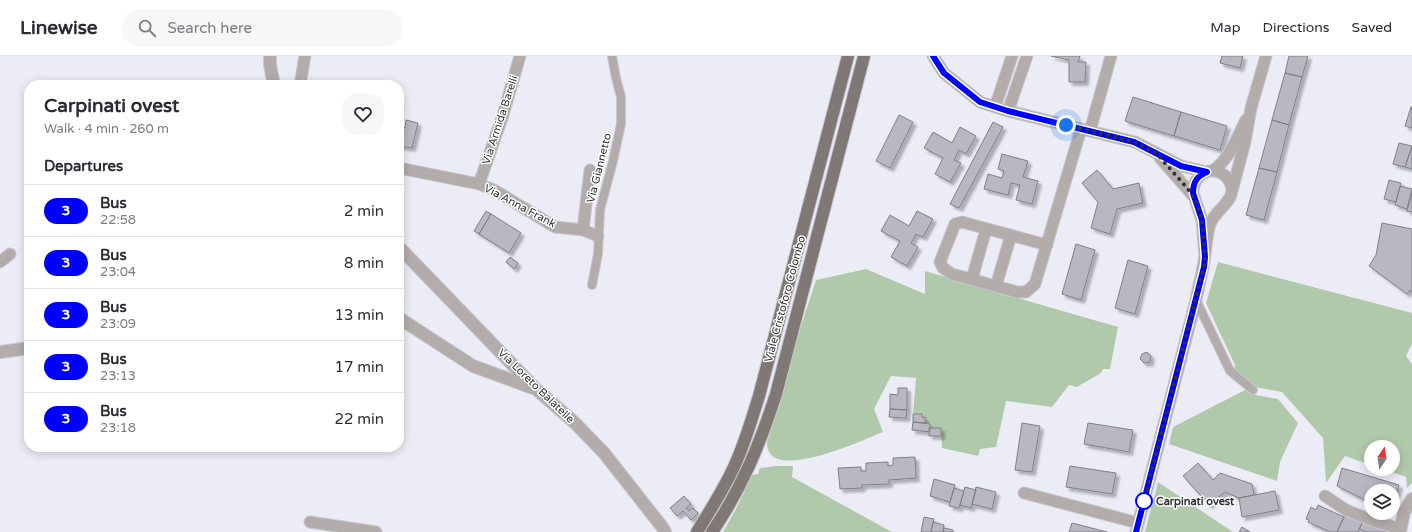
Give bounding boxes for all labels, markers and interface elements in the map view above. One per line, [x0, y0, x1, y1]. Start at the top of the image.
search box [122, 10, 402, 46]
text: Linewise [20, 17, 98, 39]
icon: search [136, 17, 158, 39]
text: Search here [168, 19, 252, 37]
text: Map [1210, 19, 1241, 36]
text: Directions [1263, 19, 1330, 36]
text: Saved [1352, 19, 1392, 36]
street label: Via Armida Barelli [479, 74, 521, 166]
button: heart [342, 93, 384, 135]
text: Carpinati ovest [44, 95, 179, 117]
your location [1056, 115, 1076, 135]
text: Walk · 4 min · 260 m [44, 121, 169, 137]
street label: Via Giannetto [584, 132, 614, 204]
text: Departures [44, 157, 123, 175]
street label: Via Anna Frank [482, 182, 558, 230]
text: Bus [100, 194, 127, 212]
text: 3 [62, 202, 70, 219]
text: 2 min [344, 202, 384, 220]
text: 22:58 [100, 212, 136, 228]
street label: Viale Cristoforo Colombo [762, 234, 808, 364]
text: Bus [100, 246, 127, 264]
text: 3 [62, 254, 70, 271]
text: 8 min [344, 254, 384, 272]
text: 23:04 [100, 264, 136, 280]
text: Bus [100, 298, 127, 316]
text: 3 [62, 306, 70, 323]
text: 13 min [335, 306, 384, 324]
text: 23:09 [100, 316, 136, 332]
street label: Via Loreto Balatelle [495, 346, 577, 426]
text: Bus [100, 350, 127, 368]
text: 3 [62, 358, 70, 375]
text: 17 min [335, 358, 384, 376]
text: 23:13 [100, 368, 136, 384]
text: Bus [100, 402, 127, 420]
text: 3 [62, 410, 70, 427]
text: 22 min [335, 410, 384, 428]
text: 23:18 [100, 420, 136, 436]
north arrow [1364, 440, 1400, 476]
map controls [1364, 440, 1400, 520]
button: layers [1364, 484, 1400, 520]
marker: Carpinati ovest [1135, 492, 1153, 510]
place label: Carpinati ovest [1156, 495, 1235, 509]

